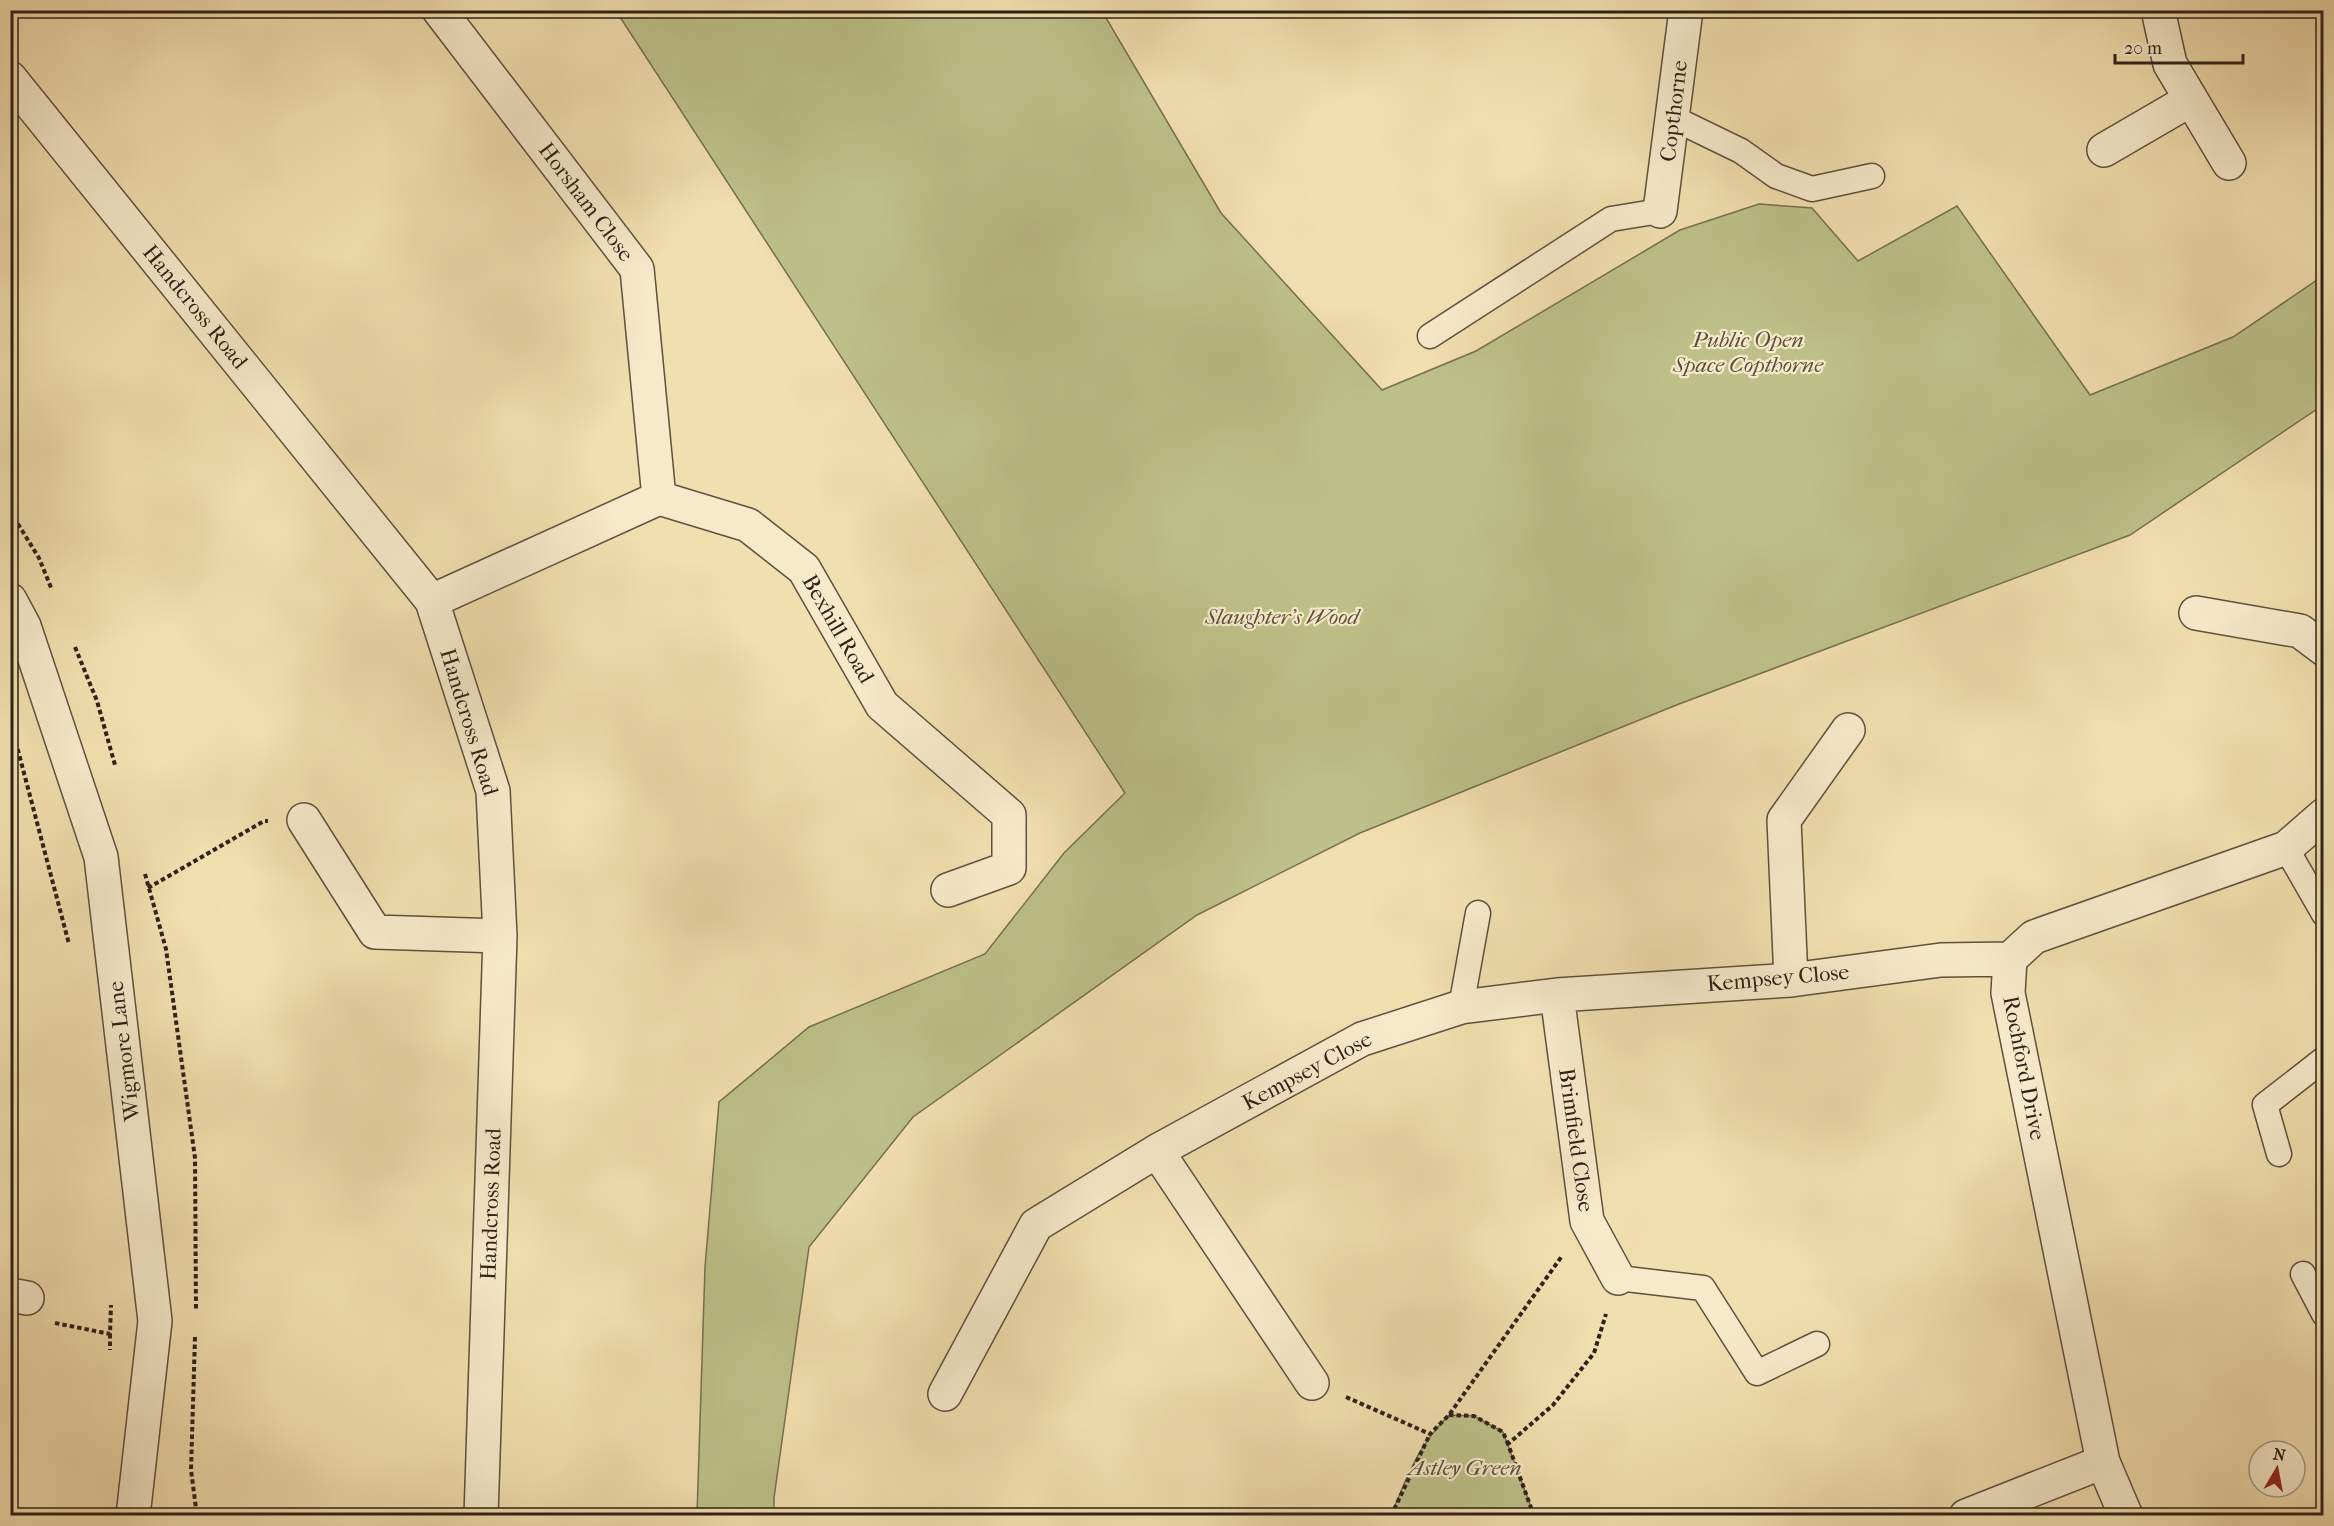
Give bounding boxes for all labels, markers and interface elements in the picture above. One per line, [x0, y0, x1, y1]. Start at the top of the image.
scale bar [2115, 27, 2242, 65]
text: 20 m [2124, 38, 2162, 59]
street label: Copthorne [1655, 59, 1693, 163]
street label: Horsham Close [533, 137, 639, 267]
street label: Handcross Road [137, 240, 254, 375]
park label: Public Open Space Copthorne [1672, 327, 1824, 378]
street label: Bexhill Road [796, 570, 880, 689]
park label: Slaughter's Wood [1204, 604, 1362, 630]
street label: Handcross Road [434, 645, 504, 800]
street label: Kempsey Close [1706, 959, 1850, 997]
street label: Wigmore Lane [103, 979, 146, 1123]
street label: Rochford Drive [1997, 994, 2051, 1142]
street label: Kempsey Close [1238, 1026, 1376, 1116]
street label: Brimfield Close [1553, 1066, 1599, 1214]
street label: Handcross Road [475, 1126, 507, 1281]
north arrow [2247, 1439, 2307, 1499]
text: N [2272, 1444, 2288, 1465]
park label: Astley Green [1405, 1455, 1522, 1481]

